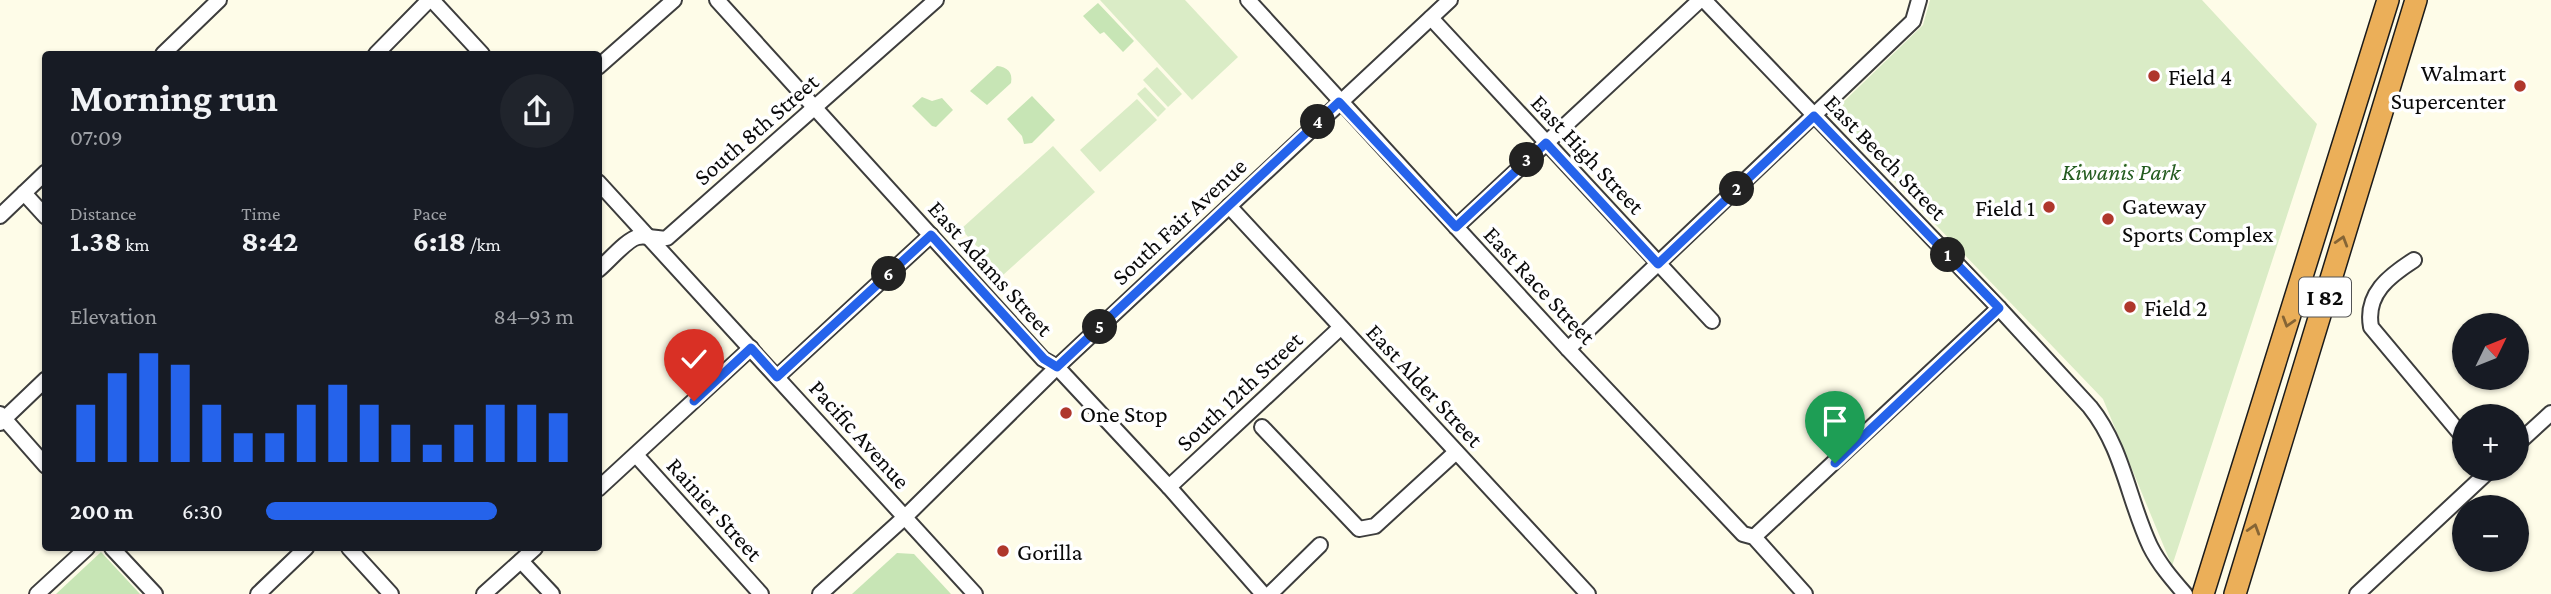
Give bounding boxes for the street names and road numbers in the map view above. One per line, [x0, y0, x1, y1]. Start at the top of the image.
street label: South 8th Street [688, 67, 824, 190]
street label: East High Street [1526, 89, 1651, 220]
street label: East Beech Street [1819, 89, 1953, 226]
street label: South Fair Avenue [1106, 152, 1252, 290]
street label: East Adams Street [923, 195, 1060, 342]
street label: East Race Street [1479, 220, 1602, 350]
road number: I 82 [2299, 278, 2351, 316]
street label: East Alder Street [1361, 318, 1490, 453]
street label: South 12th Street [1170, 325, 1308, 456]
street label: Pacific Avenue [804, 374, 916, 494]
street label: Rainier Street [662, 452, 769, 567]

